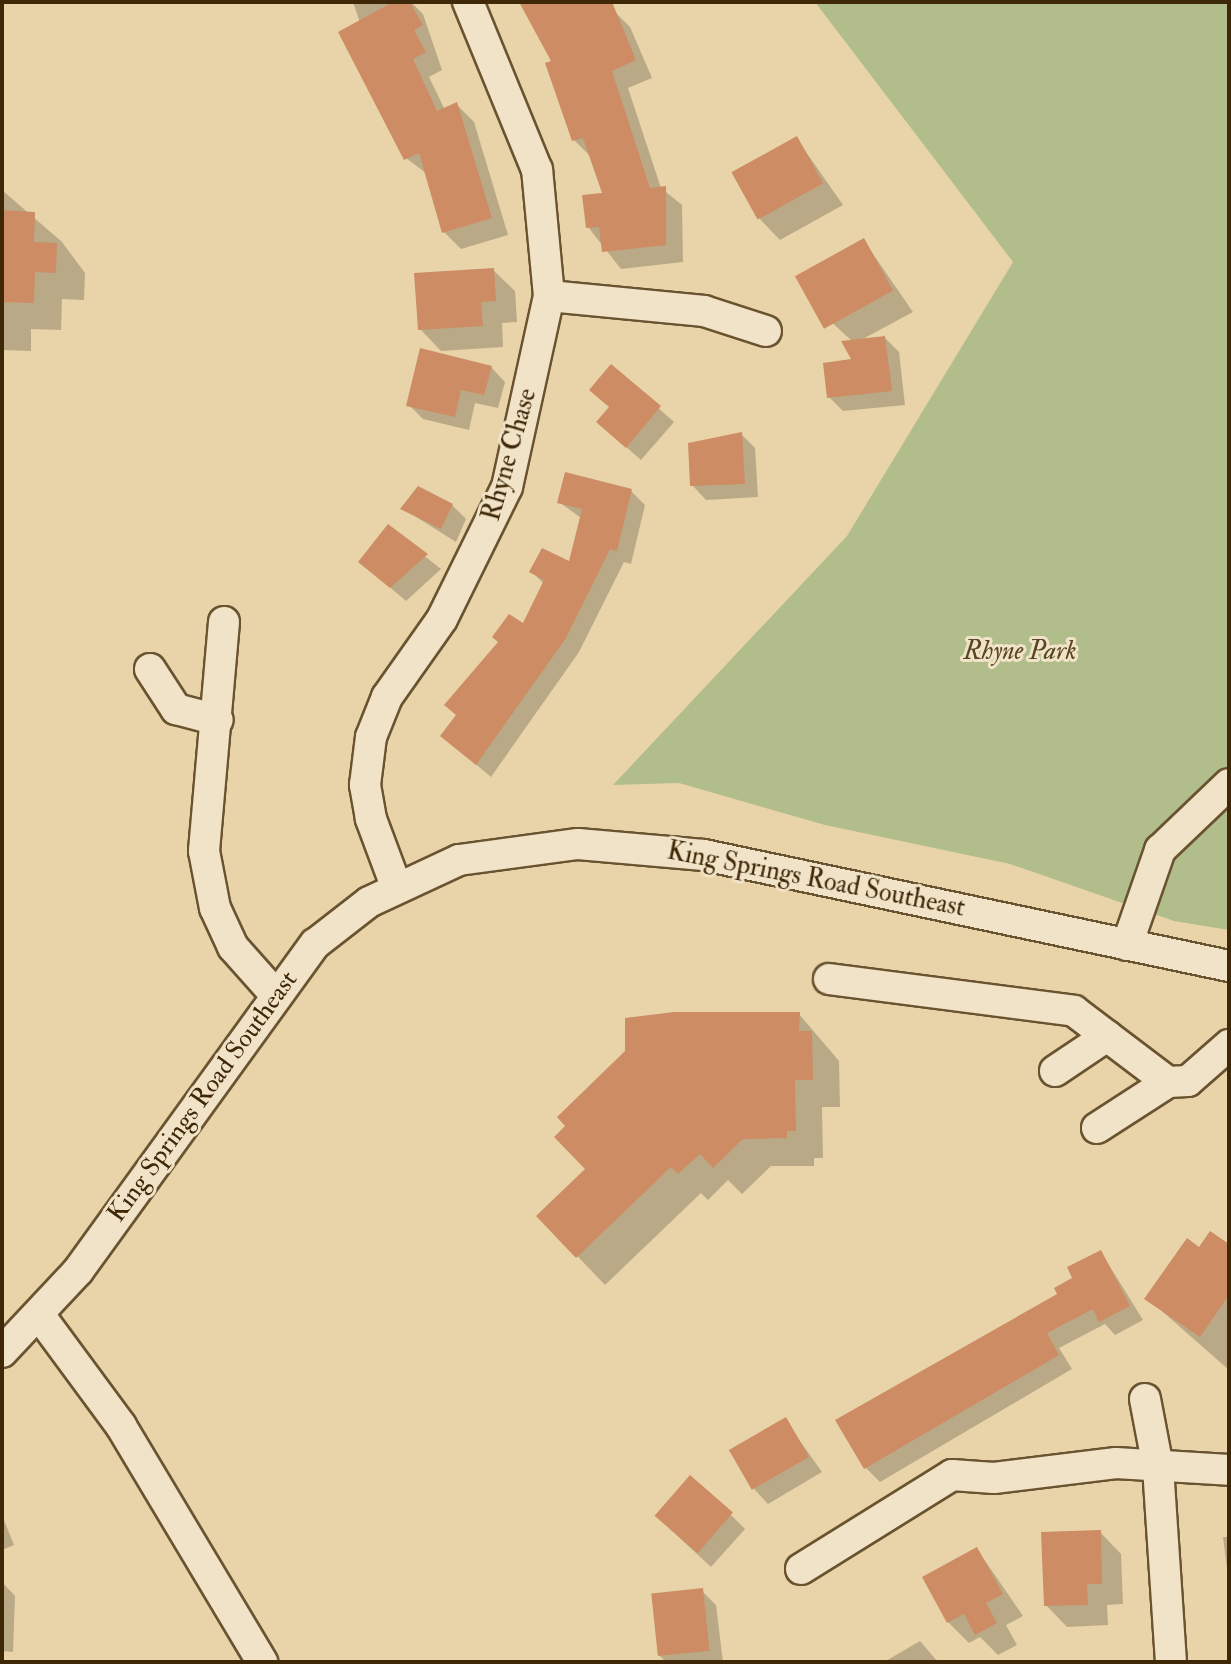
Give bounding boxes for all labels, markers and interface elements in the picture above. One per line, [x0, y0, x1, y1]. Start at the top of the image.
street label: Rhyne Chase [476, 385, 544, 525]
park label: Rhyne Park [963, 636, 1077, 668]
street label: King Springs Road Southeast [665, 836, 967, 924]
street label: King Springs Road Southeast [101, 965, 305, 1229]

